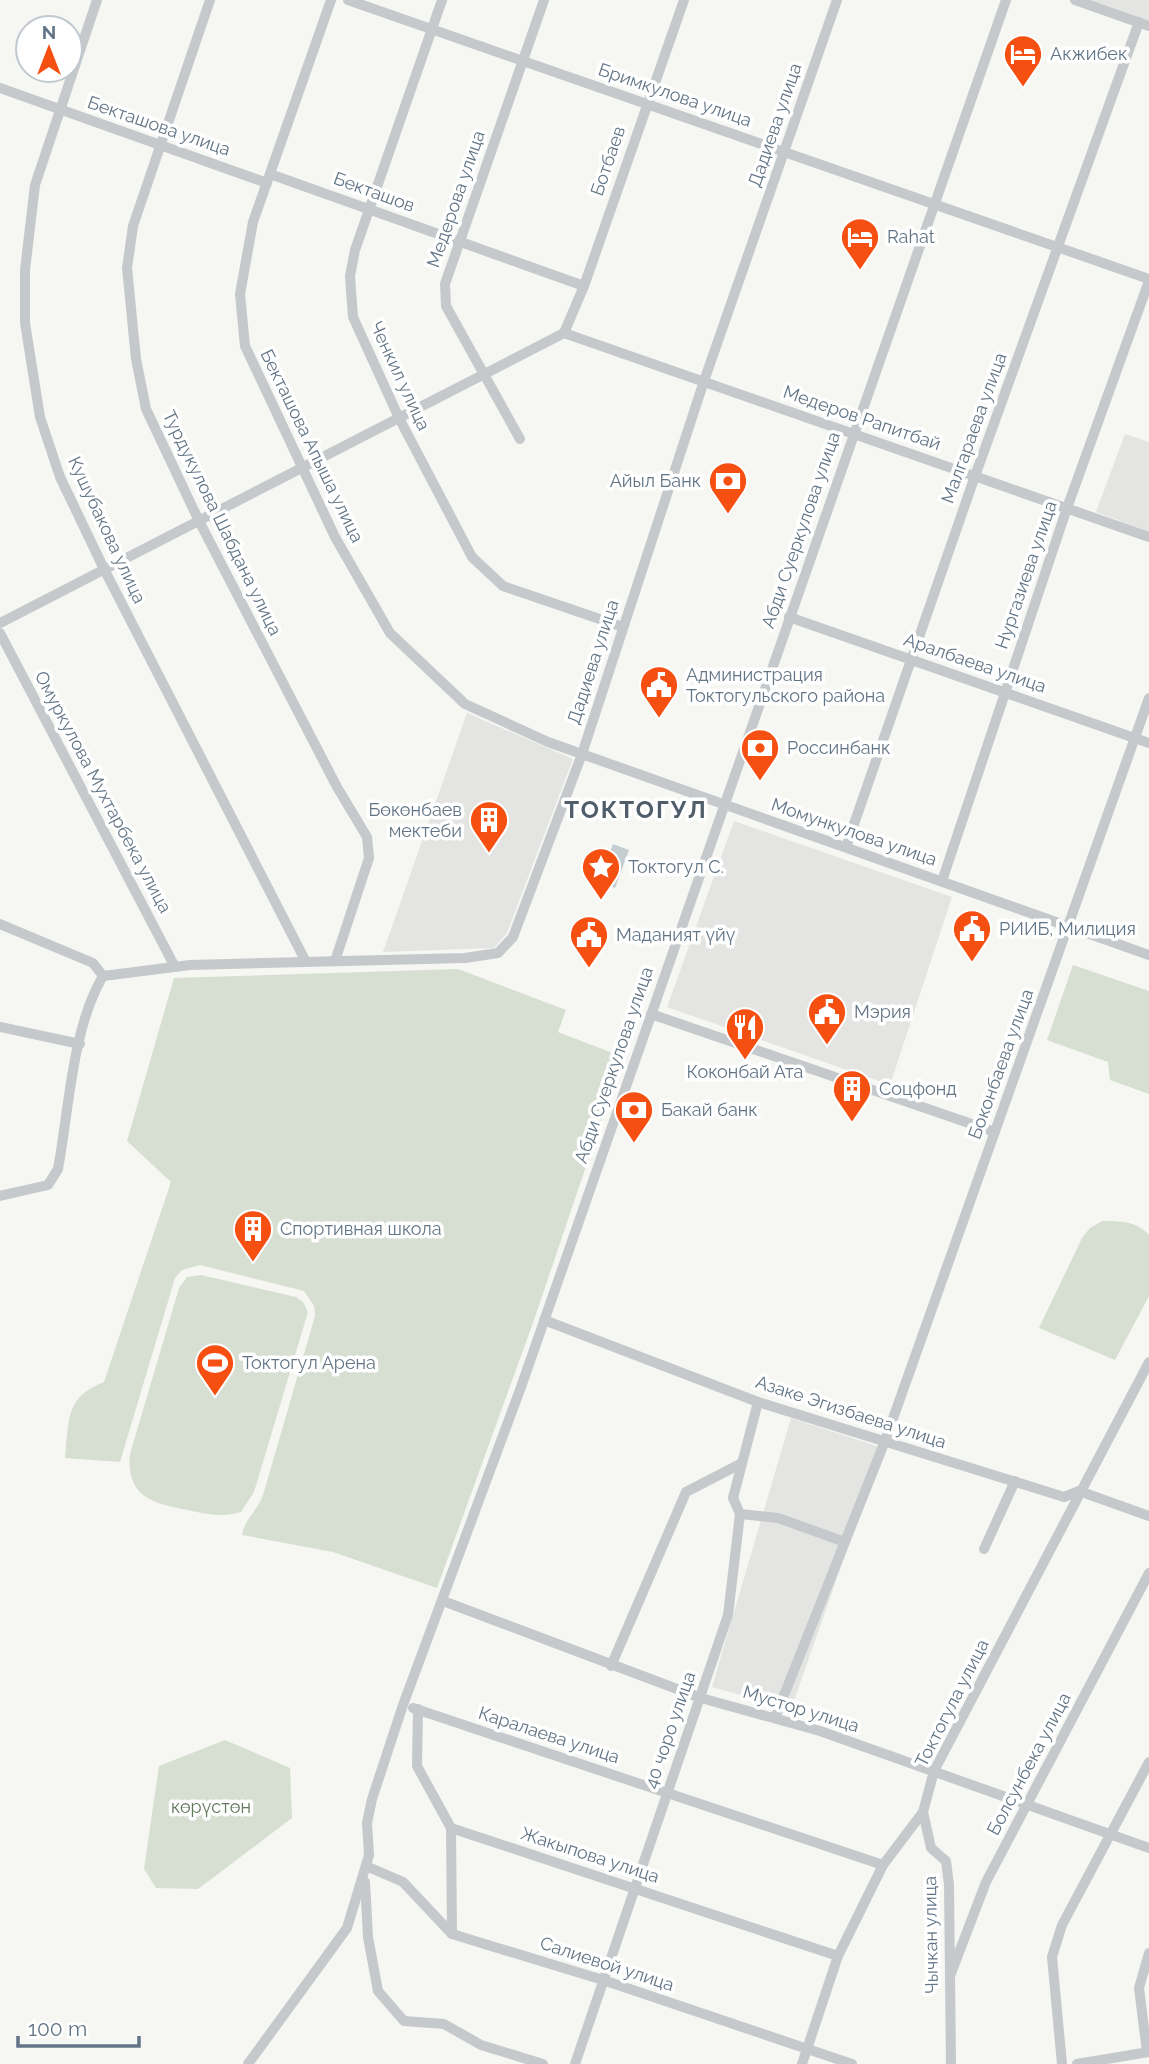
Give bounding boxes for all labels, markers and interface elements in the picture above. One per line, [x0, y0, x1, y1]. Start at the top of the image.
north arrow [14, 14, 84, 84]
text: N [42, 21, 56, 43]
hotel icon: Акжибек [1002, 33, 1044, 88]
place label: Акжибек [1050, 43, 1127, 64]
street label: Бримкулова улица [596, 58, 755, 131]
street label: Дадиева улица [744, 60, 806, 189]
street label: Бекташова улица [85, 91, 233, 160]
street label: Ботбаев [586, 123, 629, 198]
street label: Медерова улица [422, 128, 489, 270]
street label: Бекташов [331, 167, 418, 216]
hotel icon: Rahat [839, 216, 881, 271]
place label: Rahat [887, 226, 935, 247]
street label: Ченкил улица [366, 318, 435, 434]
street label: Бекташова Апыша улица [256, 346, 368, 546]
street label: Малгараева улица [937, 350, 1011, 506]
street label: Медеров Рапитбай [781, 381, 944, 454]
street label: Турдукулова Шабдана улица [159, 407, 286, 639]
street label: Абди Суеркулова улица [757, 429, 844, 631]
street label: Кушубакова улица [64, 453, 151, 606]
bank icon: Айыл Банк [707, 460, 749, 515]
place label: Айыл Банк [610, 470, 701, 491]
street label: Нургазиева улица [990, 498, 1061, 652]
street label: Дадиева улица [563, 597, 623, 727]
street label: Аралбаева улица [901, 628, 1049, 697]
public building icon: Администрация Токтогульского района [638, 664, 680, 719]
place label: Администрация Токтогульского района [686, 664, 885, 706]
street label: Омуркулова Мухтарбека улица [31, 667, 176, 916]
bank icon: Россинбанк [739, 727, 781, 782]
place label: Россинбанк [787, 737, 890, 758]
street label: Момункулова улица [769, 793, 940, 870]
district label: ТОКТОГУЛ [564, 795, 708, 824]
place label: Бөкөнбаев мектеби [369, 799, 462, 841]
building icon: Бөкөнбаев мектеби [468, 799, 510, 854]
place icon: Токтогул С. [580, 846, 622, 901]
place label: Токтогул С. [628, 856, 724, 877]
public building icon: РИИБ, Милиция [951, 908, 993, 963]
public building icon: Маданият үйү [568, 914, 610, 969]
place label: РИИБ, Милиция [999, 918, 1136, 939]
place label: Маданият үйү [616, 924, 736, 945]
street label: Абди Суеркулова улица [570, 964, 657, 1166]
street label: Боконбаева улица [964, 986, 1037, 1142]
public building icon: Мэрия [806, 991, 848, 1046]
place label: Мэрия [854, 1001, 911, 1022]
restaurant icon: Коконбай Ата [724, 1006, 766, 1061]
place label: Коконбай Ата [687, 1061, 803, 1082]
building icon: Соцфонд [831, 1068, 873, 1123]
place label: Соцфонд [879, 1078, 957, 1099]
bank icon: Бакай банк [613, 1089, 655, 1144]
place label: Бакай банк [661, 1099, 758, 1120]
building icon: Спортивная школа [232, 1208, 274, 1263]
place label: Спортивная школа [280, 1218, 442, 1239]
sports icon: Токтогул Арена [194, 1342, 236, 1397]
place label: Токтогул Арена [242, 1352, 376, 1373]
street label: Азаке Эгизбаева улица [753, 1371, 949, 1452]
street label: Токтогула улица [910, 1635, 993, 1770]
street label: 40 чоро улица [640, 1669, 699, 1791]
street label: Мустор улица [740, 1681, 862, 1736]
street label: Болсунбека улица [982, 1689, 1075, 1839]
street label: Каралаева улица [476, 1702, 622, 1767]
park label: көрүстөн [171, 1796, 251, 1817]
street label: Жакыпова улица [518, 1822, 662, 1887]
street label: Чычкан улица [919, 1876, 942, 1994]
street label: Салиевой улица [537, 1932, 677, 1995]
scale bar [18, 2004, 138, 2048]
text: 100 m [28, 2016, 87, 2041]

